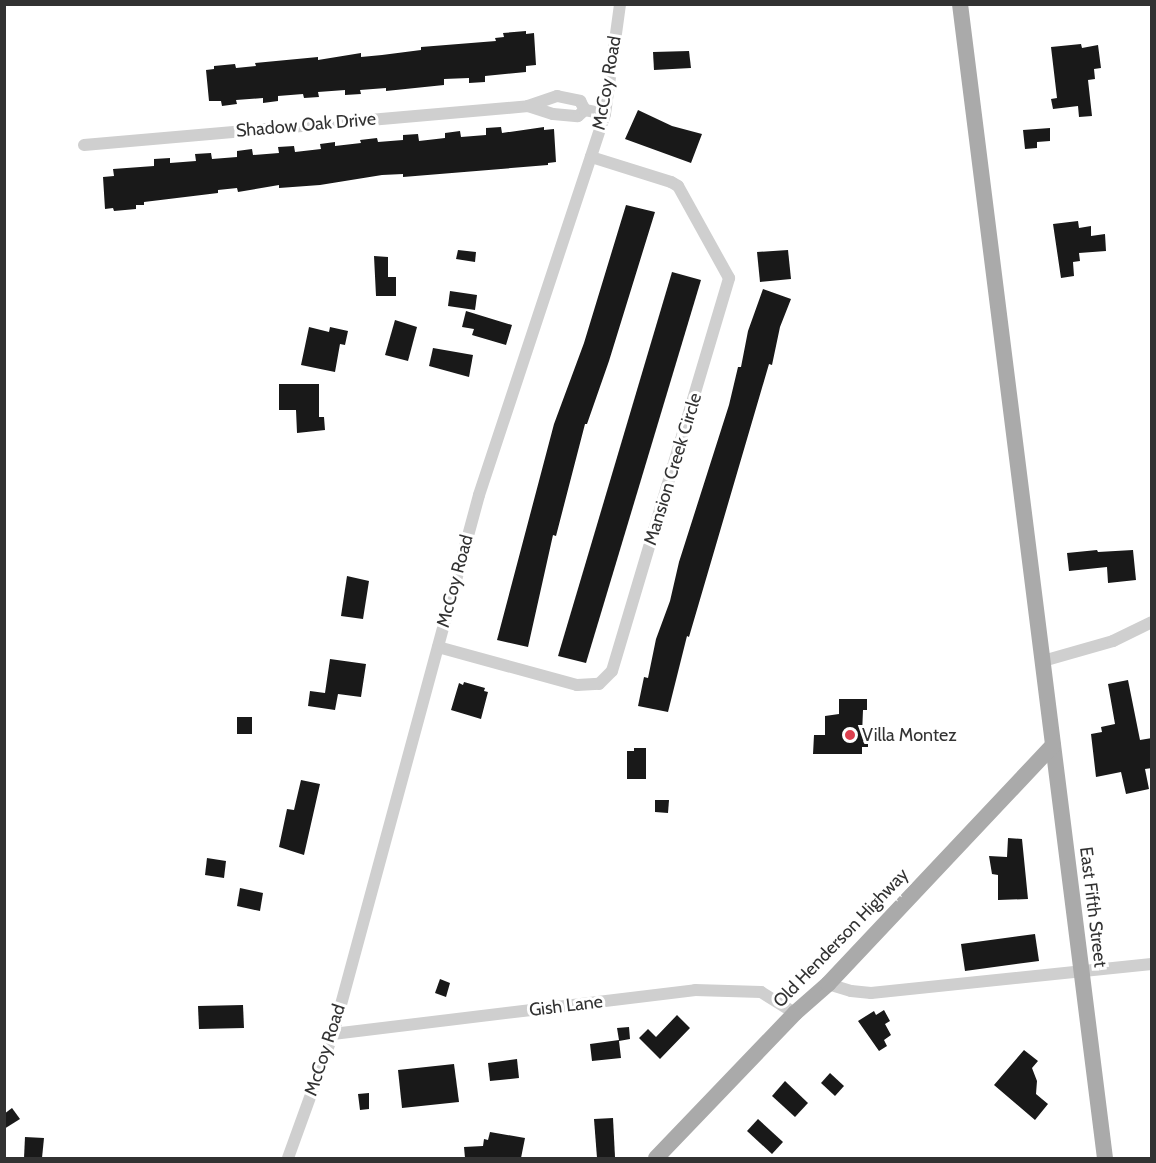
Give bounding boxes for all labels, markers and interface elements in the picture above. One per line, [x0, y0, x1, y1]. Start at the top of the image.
street label: McCoy Road [588, 34, 626, 132]
street label: Shadow Oak Drive [235, 108, 377, 142]
street label: Mansion Creek Circle [640, 390, 706, 548]
street label: McCoy Road [432, 532, 478, 630]
place label: Villa Montez [862, 724, 957, 746]
marker: Villa Montez [843, 728, 857, 742]
street label: East Fifth Street [1075, 845, 1111, 969]
street label: Old Henderson Highway [769, 864, 913, 1012]
street label: Gish Lane [528, 991, 604, 1021]
street label: McCoy Road [300, 1001, 350, 1099]

